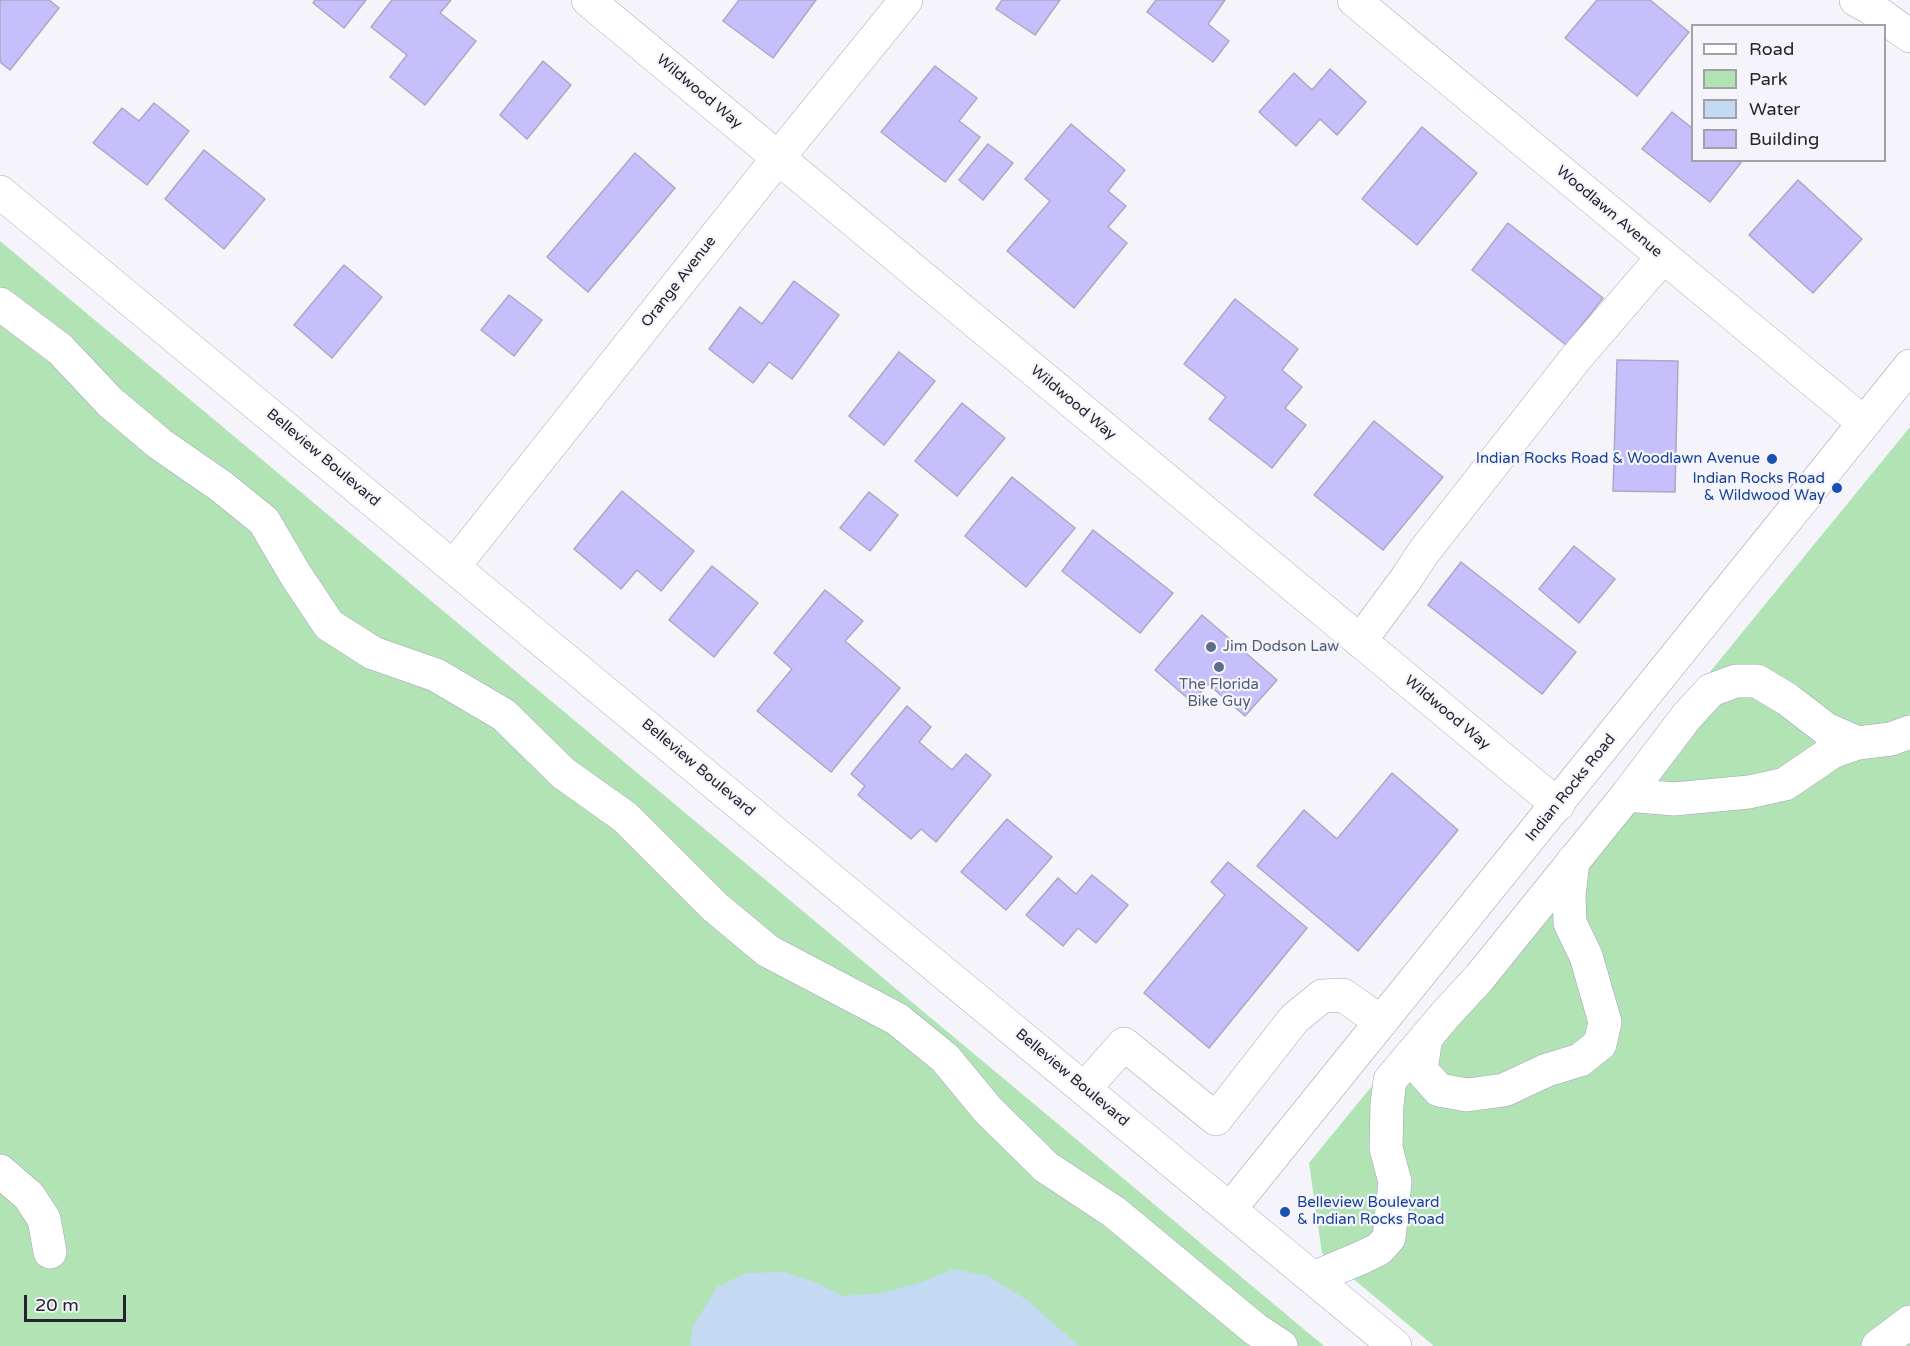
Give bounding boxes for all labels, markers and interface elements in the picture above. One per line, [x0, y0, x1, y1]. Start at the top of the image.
legend [1691, 24, 1886, 162]
text: Road [1749, 38, 1794, 60]
street label: Wildwood Way [653, 51, 745, 133]
text: Park [1749, 68, 1787, 90]
text: Water [1749, 98, 1800, 120]
text: Building [1749, 128, 1819, 150]
street label: Woodlawn Avenue [1552, 162, 1666, 262]
street label: Orange Avenue [638, 233, 720, 331]
street label: Wildwood Way [1027, 362, 1119, 444]
street label: Belleview Boulevard [263, 405, 383, 511]
place label: Indian Rocks Road & Woodlawn Avenue [1476, 450, 1760, 468]
marker: Indian Rocks Road & Woodlawn Avenue [1765, 452, 1779, 466]
place label: Indian Rocks Road & Wildwood Way [1692, 470, 1825, 505]
marker: Indian Rocks Road & Wildwood Way [1830, 481, 1844, 495]
place label: Jim Dodson Law [1223, 638, 1339, 656]
marker: Jim Dodson Law [1204, 640, 1218, 654]
marker: The Florida Bike Guy [1212, 660, 1226, 674]
street label: Wildwood Way [1401, 672, 1493, 754]
place label: The Florida Bike Guy [1179, 676, 1259, 711]
street label: Belleview Boulevard [638, 715, 758, 821]
street label: Indian Rocks Road [1522, 731, 1620, 845]
street label: Belleview Boulevard [1012, 1025, 1132, 1131]
place label: Belleview Boulevard & Indian Rocks Road [1297, 1194, 1444, 1229]
marker: Belleview Boulevard & Indian Rocks Road [1278, 1205, 1292, 1219]
scale bar [27, 1283, 129, 1321]
text: 20 m [35, 1294, 79, 1316]

